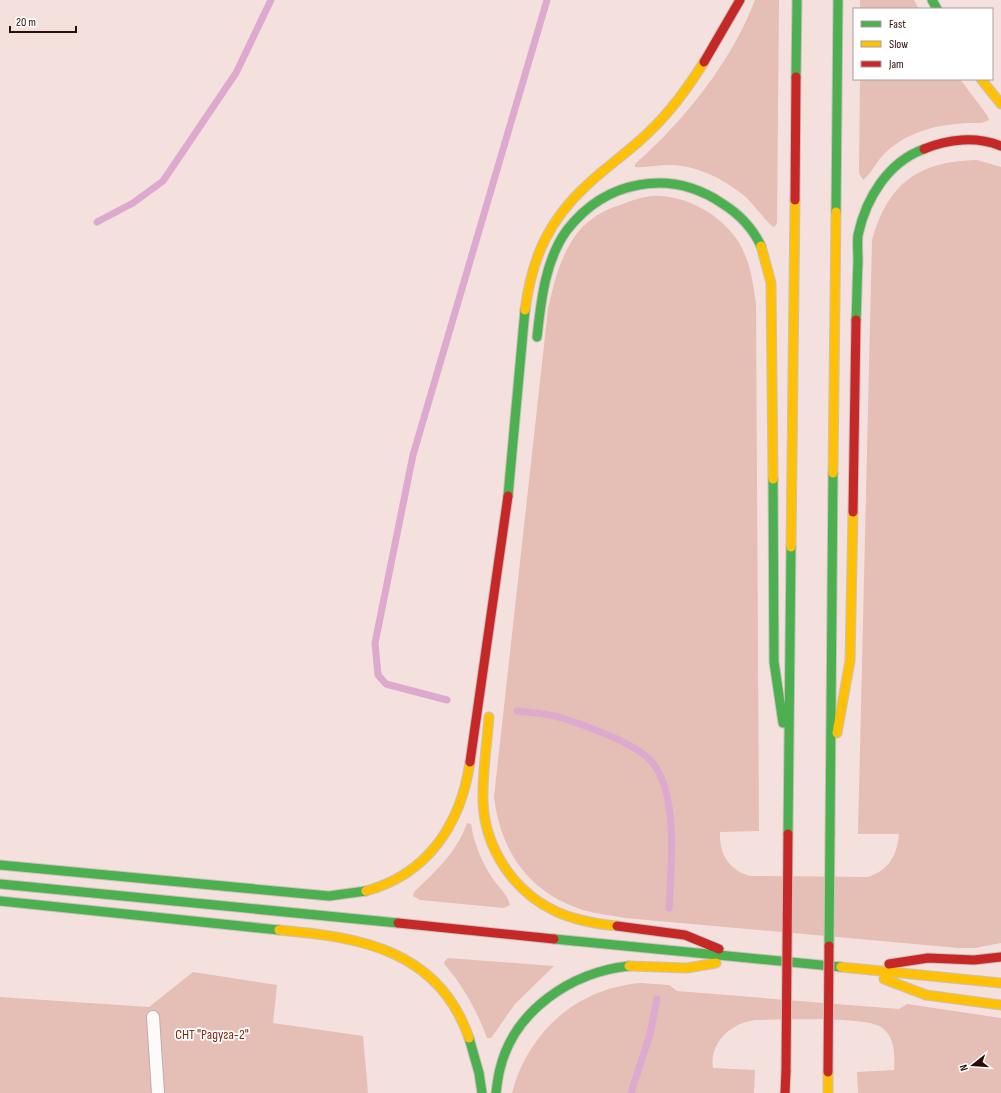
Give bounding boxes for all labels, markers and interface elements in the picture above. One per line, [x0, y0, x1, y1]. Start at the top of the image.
scale bar [10, 8, 76, 34]
legend [853, 8, 993, 80]
text: 20 m [16, 15, 36, 30]
text: Fast [889, 17, 906, 32]
text: Slow [889, 37, 908, 52]
text: Jam [888, 57, 904, 72]
park label: СНТ "Радуга-2" [175, 1026, 249, 1043]
north arrow [953, 1045, 993, 1085]
text: N [957, 1063, 971, 1072]

